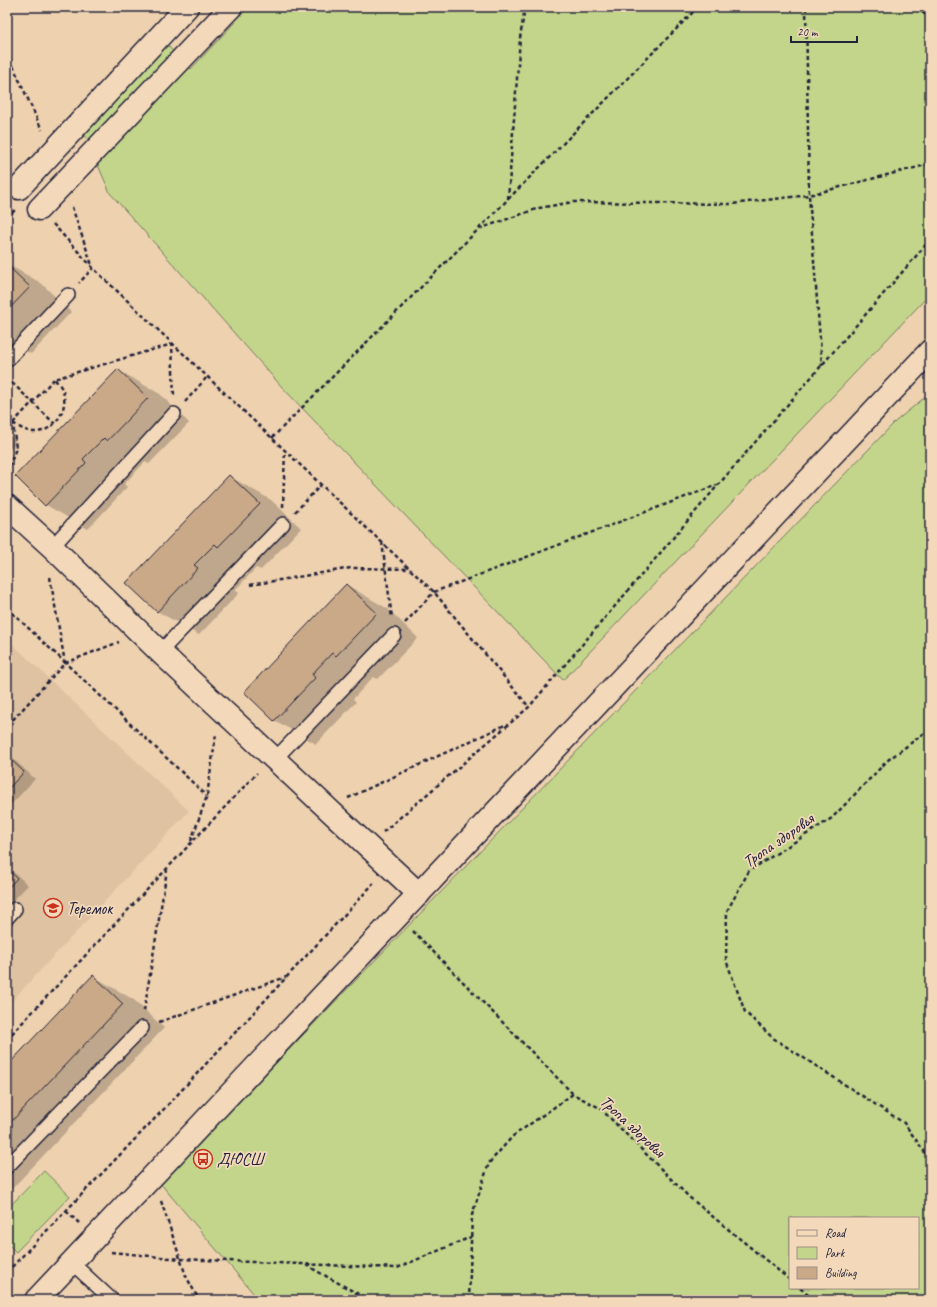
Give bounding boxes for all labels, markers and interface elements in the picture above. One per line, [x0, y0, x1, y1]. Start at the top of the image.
scale bar [791, 18, 857, 44]
text: 20 m [797, 24, 819, 40]
street label: Тропа здоровья [739, 807, 819, 872]
school or university icon: Теремок [42, 897, 64, 919]
place label: Теремок [67, 898, 114, 919]
street label: Тропа здоровья [596, 1091, 671, 1163]
bus stop icon: ДЮСШ [192, 1148, 214, 1170]
place label: ДЮСШ [217, 1149, 266, 1170]
legend [789, 1217, 919, 1289]
text: Road [825, 1225, 847, 1241]
text: Park [825, 1245, 846, 1261]
text: Building [825, 1265, 857, 1281]

